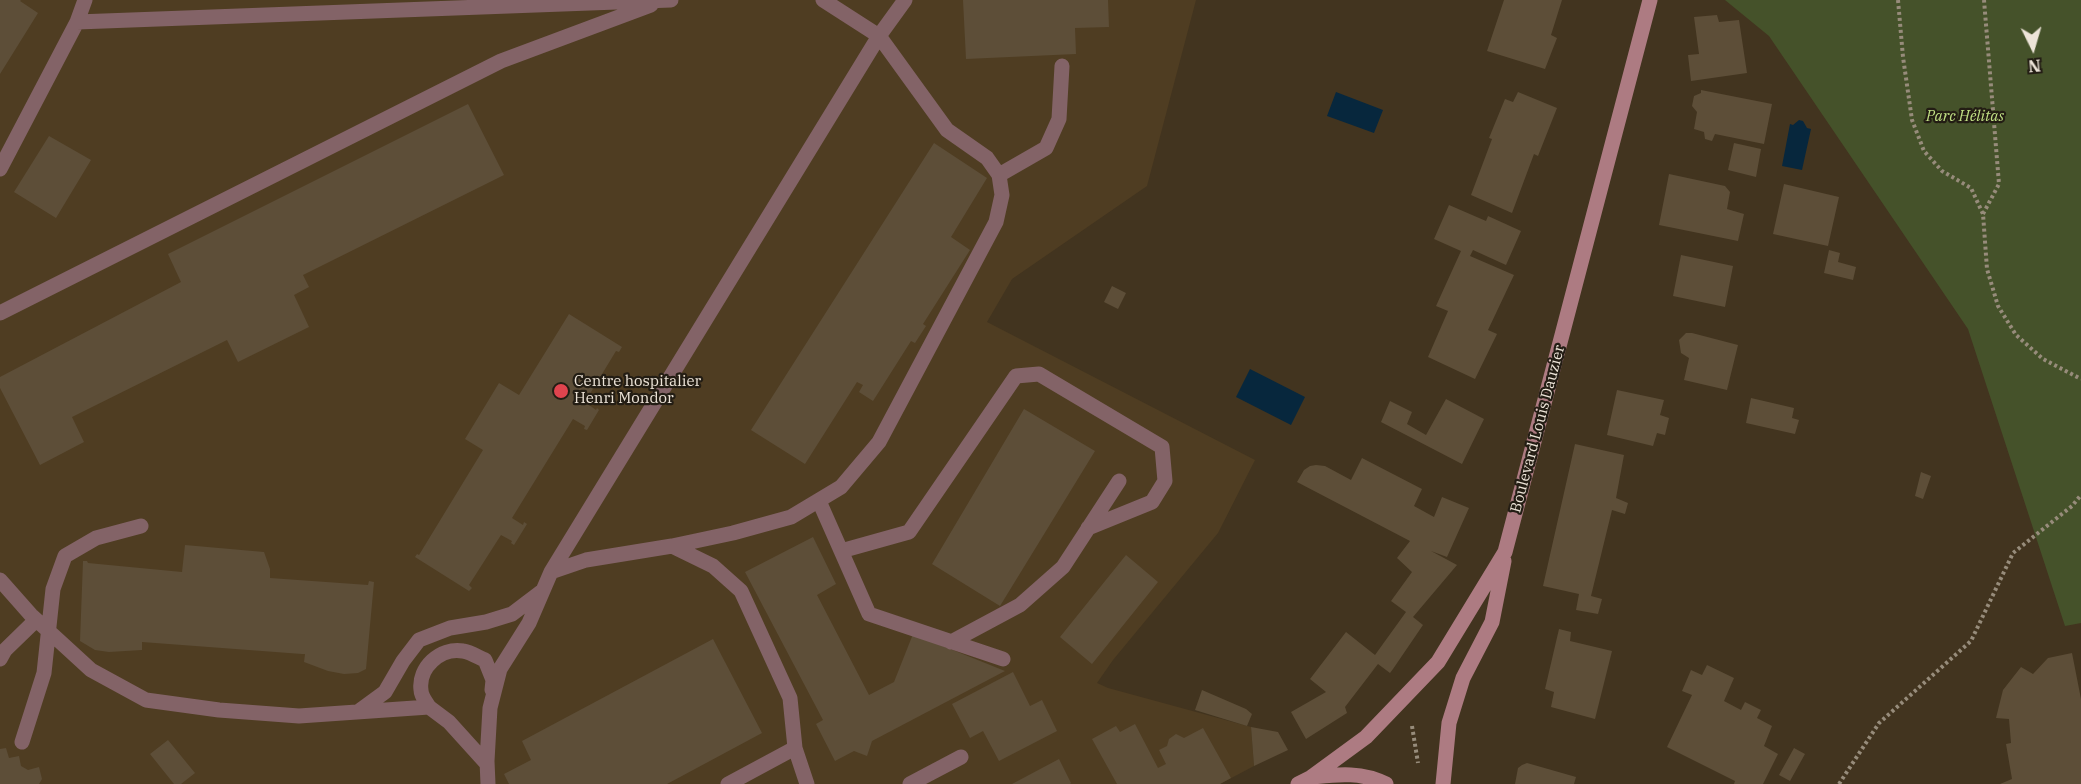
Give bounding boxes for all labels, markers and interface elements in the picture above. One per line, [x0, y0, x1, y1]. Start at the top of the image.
north arrow [2003, 18, 2063, 78]
text: N [2027, 55, 2042, 76]
park label: Parc Hélitas [1926, 108, 2004, 126]
street label: Boulevard Louis Dauzier [1507, 343, 1569, 515]
place label: Centre hospitalier Henri Mondor [574, 373, 701, 408]
marker: Centre hospitalier Henri Mondor [552, 382, 570, 400]

